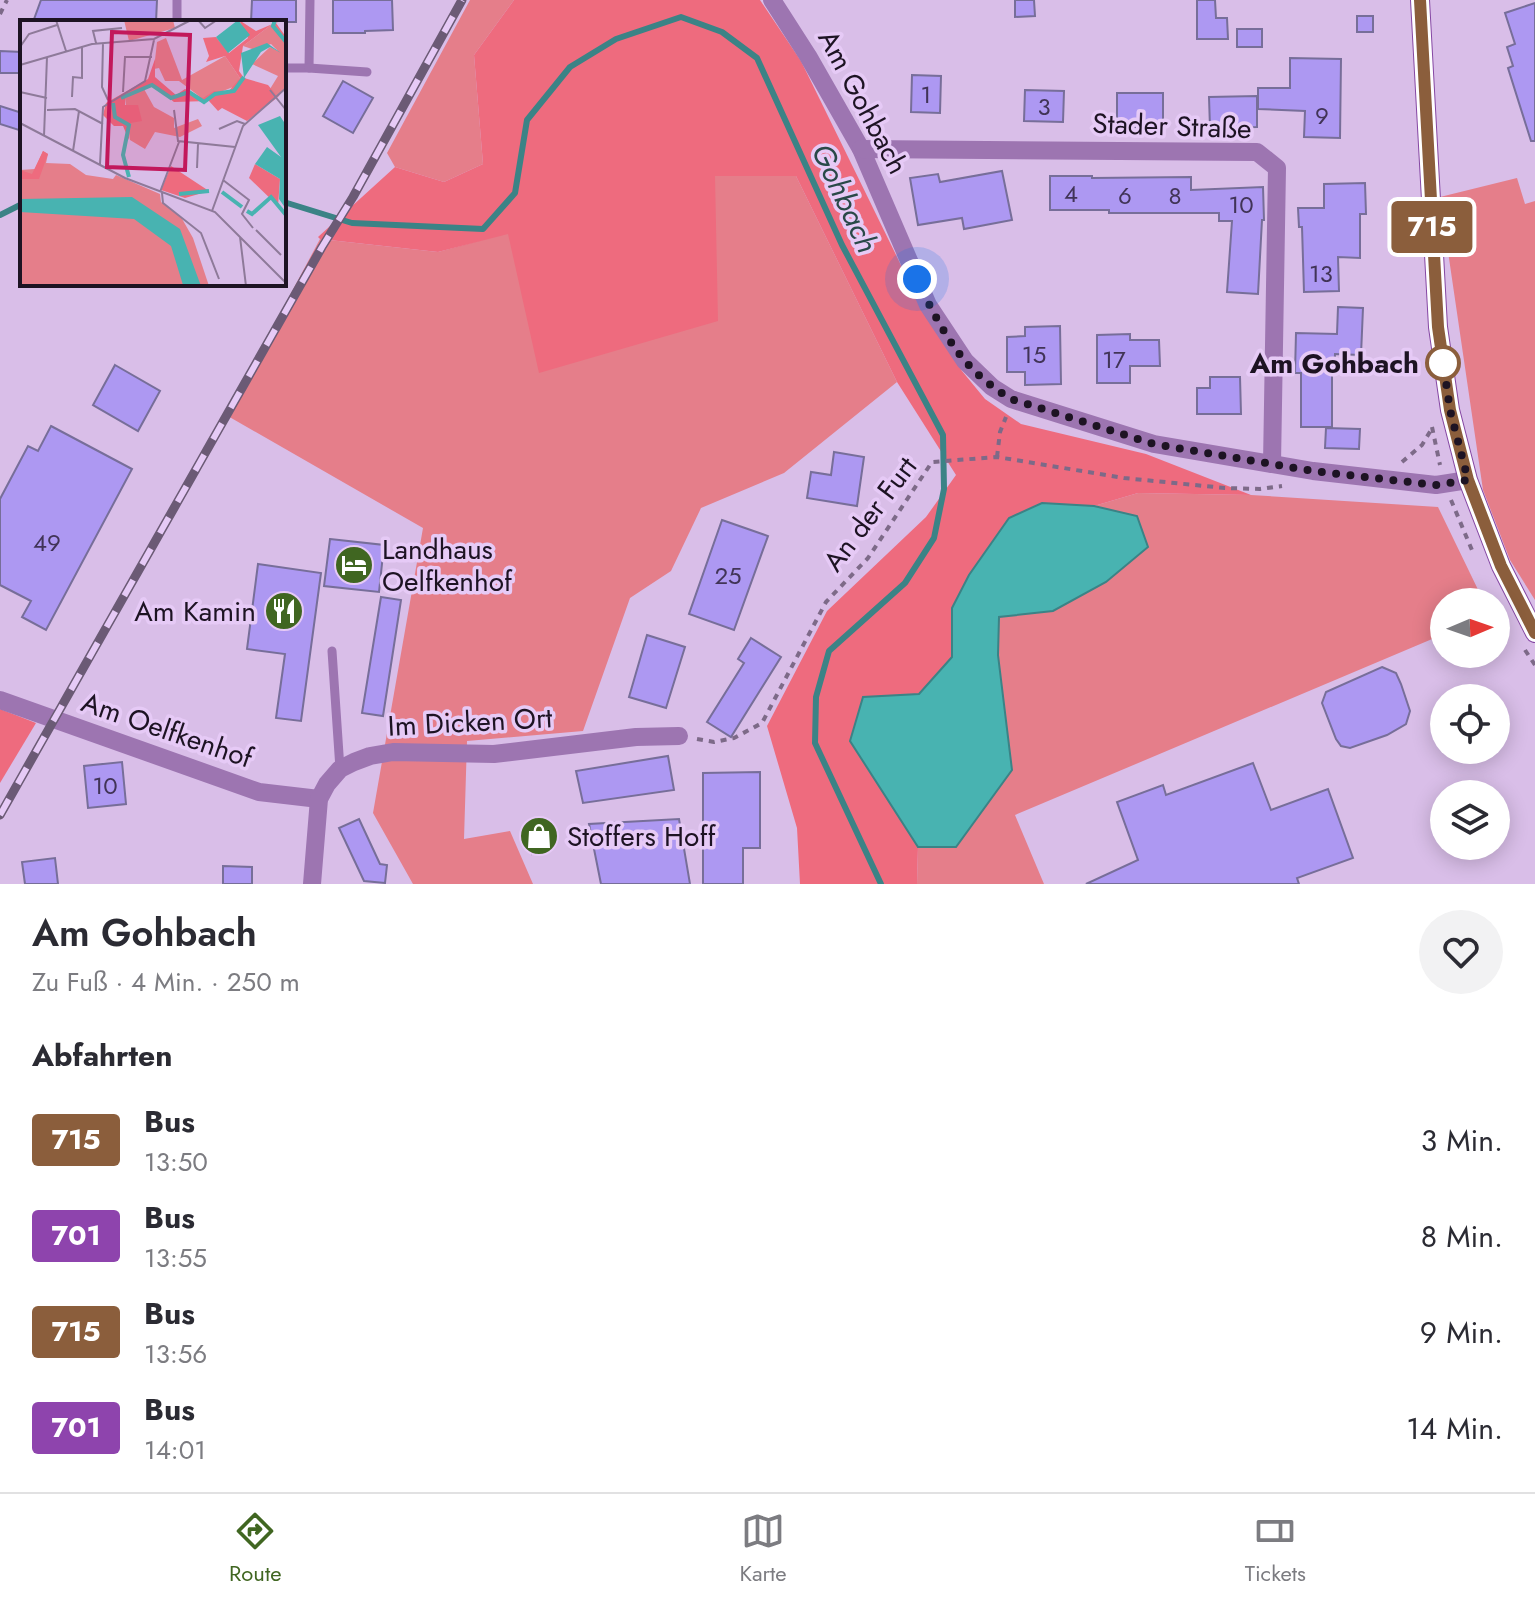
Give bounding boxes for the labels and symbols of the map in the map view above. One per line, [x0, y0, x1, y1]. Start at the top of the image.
inset map [20, 20, 286, 286]
street label: Am Gohbach [808, 23, 918, 181]
house number: 1 [921, 77, 931, 112]
house number: 3 [1037, 89, 1051, 124]
house number: 9 [1315, 98, 1329, 133]
street label: Stader Straße [1092, 103, 1252, 149]
water label: Gohbach [801, 136, 889, 260]
house number: 4 [1064, 176, 1078, 211]
house number: 6 [1118, 178, 1132, 213]
house number: 8 [1168, 178, 1182, 213]
house number: 10 [1228, 187, 1254, 222]
line badge: 715 [1386, 201, 1478, 253]
house number: 13 [1309, 256, 1333, 291]
your location [897, 259, 937, 299]
house number: 15 [1022, 337, 1046, 372]
house number: 17 [1102, 342, 1126, 377]
place label: Am Gohbach [1249, 343, 1419, 384]
marker: Am Gohbach [1426, 346, 1460, 380]
street label: An der Furt [813, 448, 927, 580]
house number: 49 [33, 525, 61, 560]
place label: Landhaus Oelfkenhof [382, 529, 513, 602]
hotel icon: Landhaus Oelfkenhof [333, 544, 375, 586]
house number: 25 [714, 558, 742, 593]
north arrow [1430, 588, 1510, 668]
restaurant icon: Am Kamin [263, 590, 305, 632]
place label: Am Kamin [134, 591, 256, 632]
street label: Am Oelfkenhof [76, 682, 259, 779]
street label: Im Dicken Ort [387, 697, 554, 747]
house number: 10 [92, 768, 118, 803]
shop icon: Stoffers Hoff [518, 815, 560, 857]
place label: Stoffers Hoff [567, 816, 716, 857]

